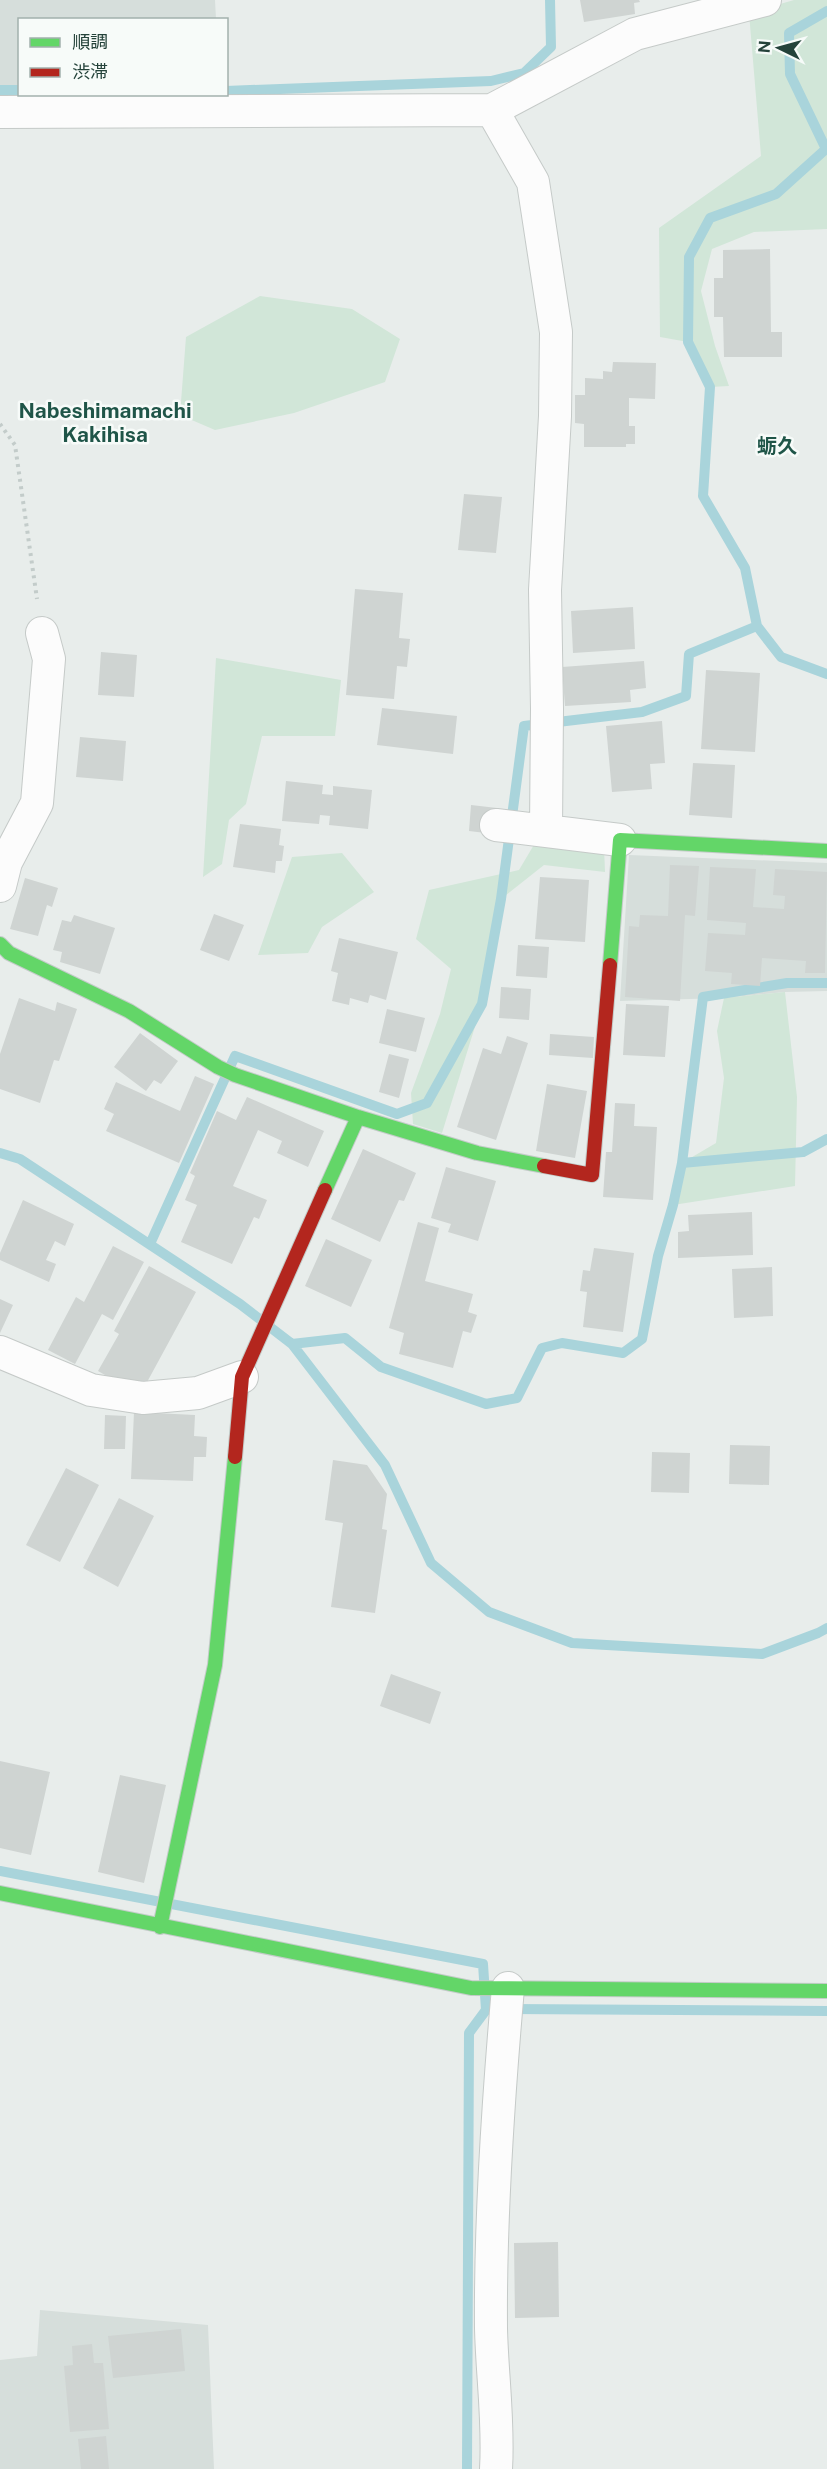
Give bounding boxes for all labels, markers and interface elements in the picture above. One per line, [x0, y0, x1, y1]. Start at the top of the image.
legend [18, 18, 228, 96]
north arrow [749, 18, 809, 78]
text: 順調 [72, 31, 108, 52]
text: N [755, 40, 775, 54]
text: 渋滞 [72, 61, 108, 82]
district label: Nabeshimamachi Kakihisa [18, 398, 192, 447]
district label: 蛎久 [757, 434, 797, 458]

